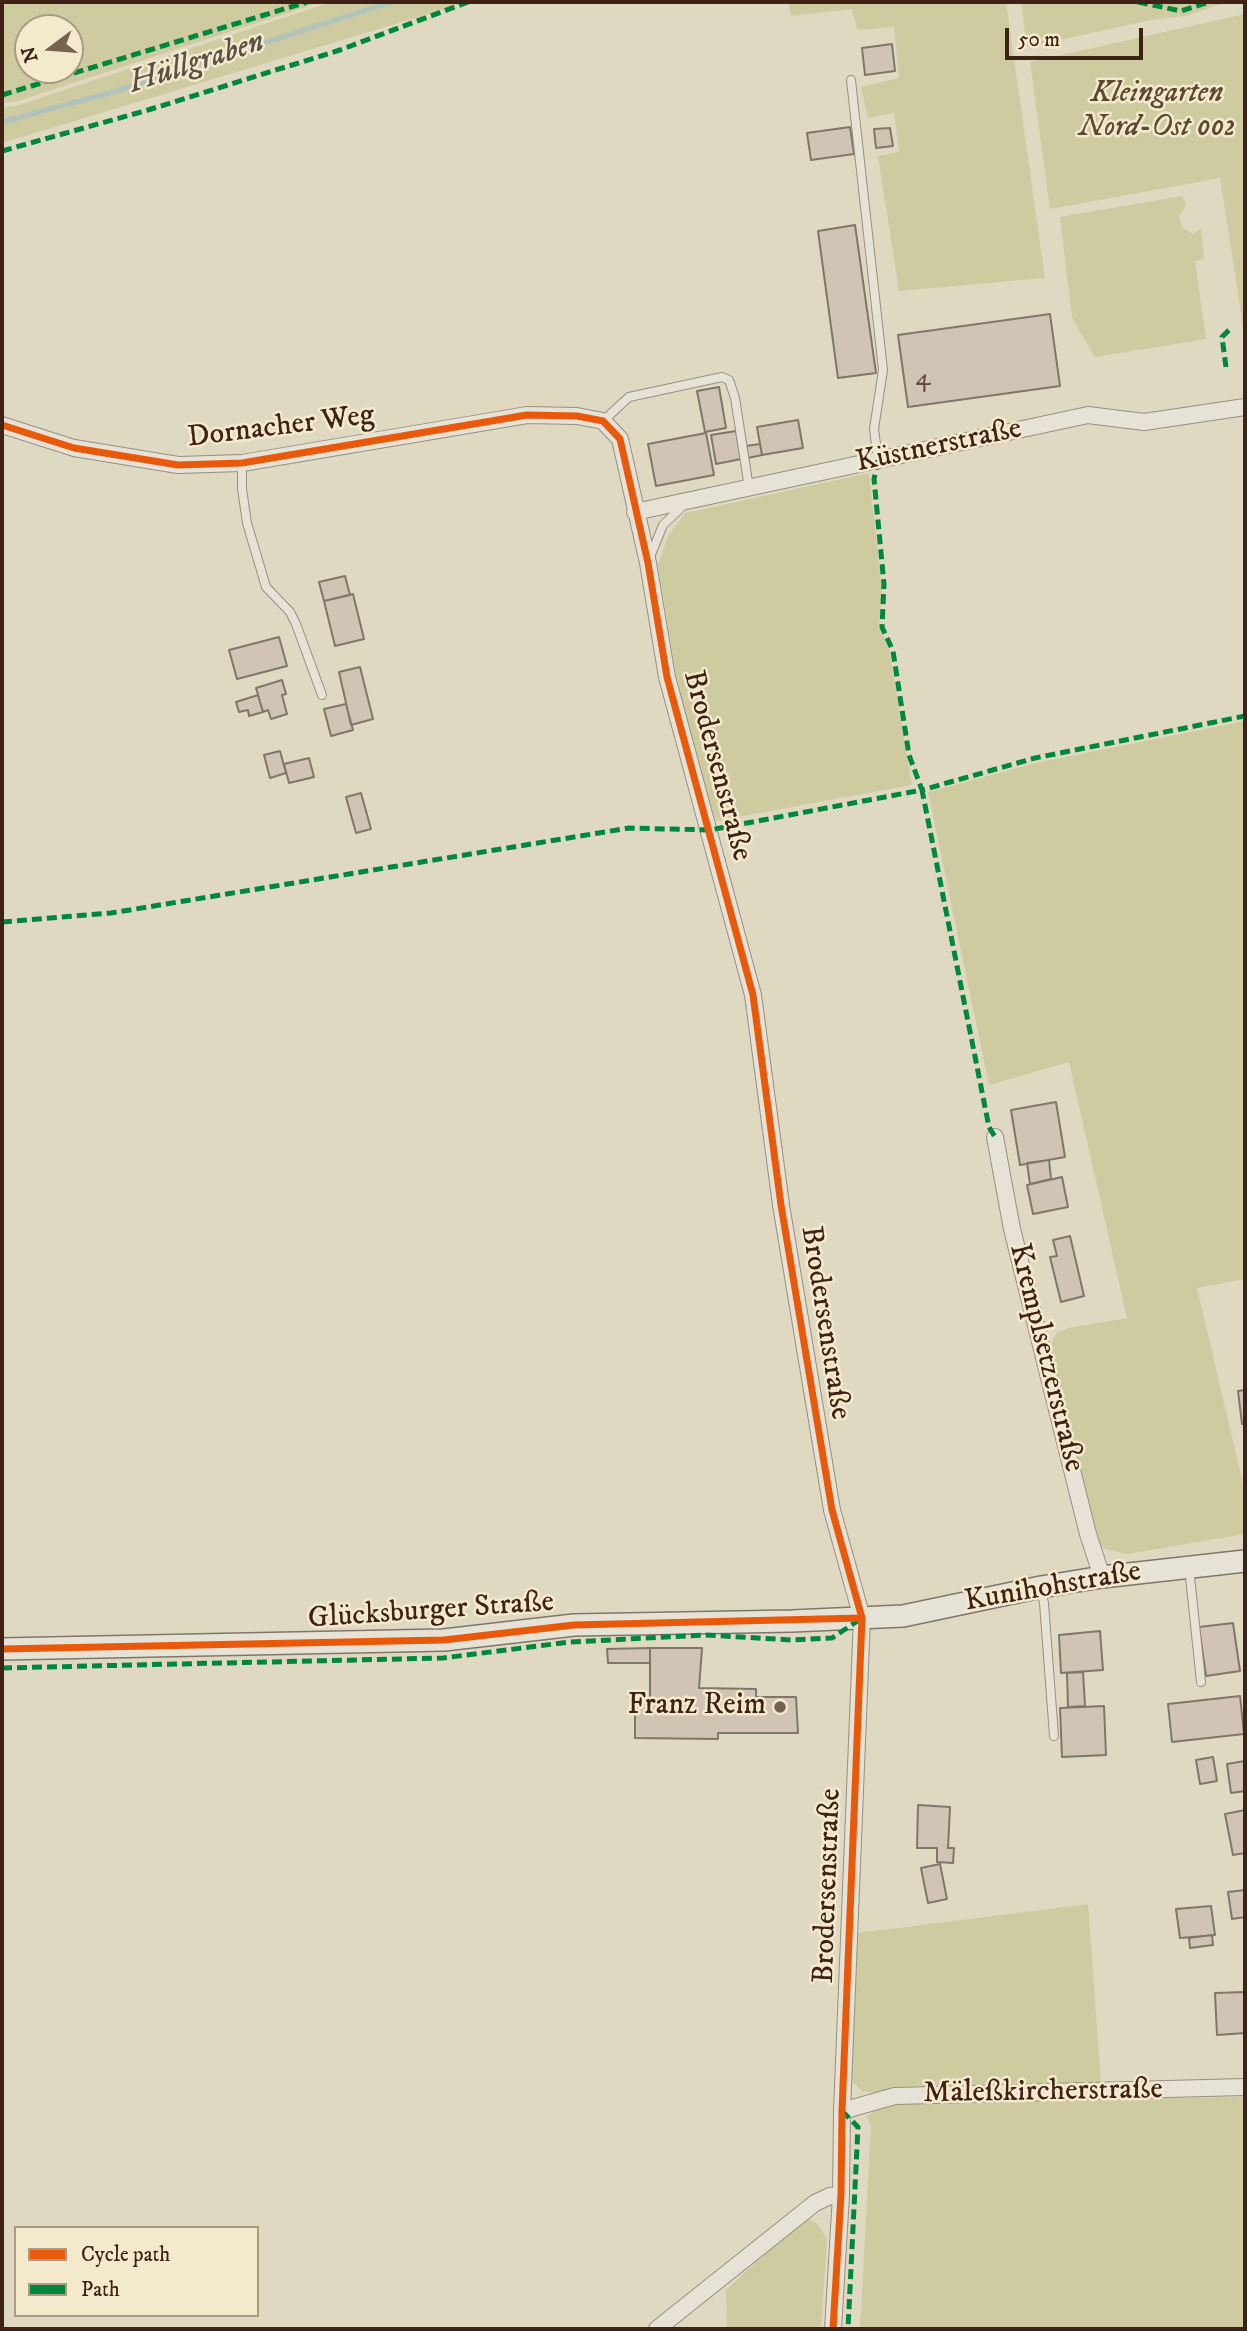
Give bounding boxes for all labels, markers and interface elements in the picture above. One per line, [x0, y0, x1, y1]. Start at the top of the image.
north arrow [14, 14, 84, 84]
scale bar [1009, 14, 1147, 58]
water label: Hüllgraben [124, 24, 270, 104]
text: 50 m [1018, 27, 1060, 53]
text: N [17, 44, 43, 65]
park label: Kleingarten Nord-Ost 002 [1079, 77, 1235, 148]
house number: 4 [916, 364, 930, 396]
street label: Dornacher Weg [185, 399, 377, 457]
street label: Küstnerstraße [853, 412, 1025, 482]
street label: Brodersenstraße [673, 667, 759, 865]
street label: Brodersenstraße [791, 1224, 857, 1422]
street label: Kremplsetzerstraße [999, 1240, 1091, 1476]
street label: Kunihohstraße [962, 1555, 1144, 1621]
street label: Glücksburger Straße [307, 1585, 555, 1639]
place label: Franz Reim [628, 1689, 766, 1725]
marker: Franz Reim [772, 1699, 788, 1715]
street label: Brodersenstraße [808, 1788, 850, 1984]
street label: Mäleßkircherstraße [923, 2073, 1163, 2113]
legend [14, 2226, 259, 2317]
text: Cycle path [81, 2242, 170, 2268]
text: Path [81, 2277, 120, 2303]

